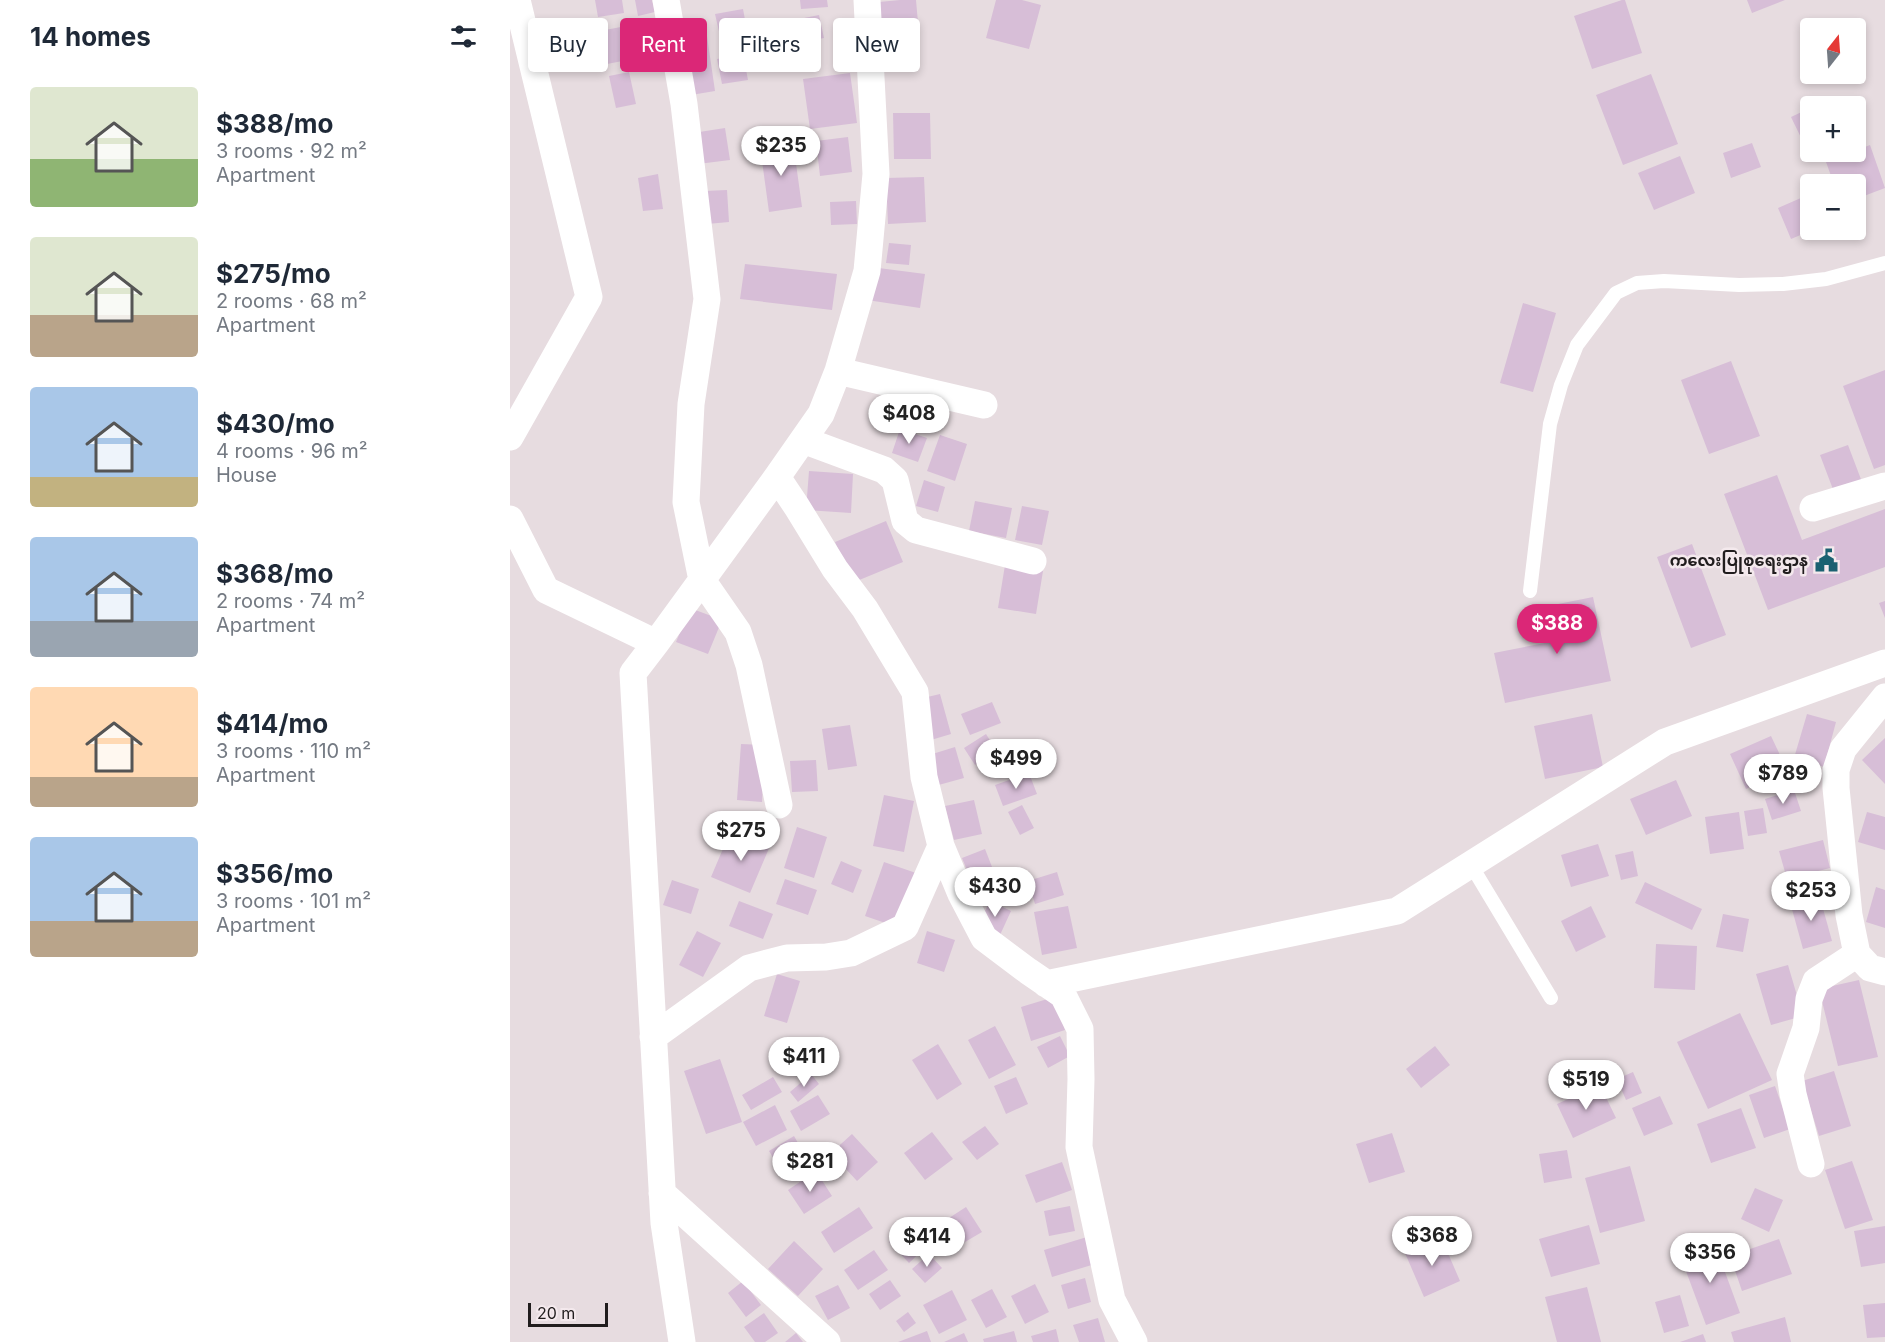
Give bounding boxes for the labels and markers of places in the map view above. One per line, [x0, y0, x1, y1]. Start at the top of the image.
pin: $235 [745, 126, 817, 177]
pin: $408 [873, 394, 945, 445]
public building icon: ကလေးပြုစုရေးဌာန [1813, 547, 1839, 573]
place label: ကလေးပြုစုရေးဌာန [1670, 550, 1808, 574]
pin: $388 [1521, 604, 1593, 655]
pin: $499 [980, 739, 1052, 790]
pin: $789 [1747, 754, 1819, 805]
pin: $275 [705, 811, 777, 862]
pin: $430 [959, 867, 1031, 918]
pin: $253 [1775, 871, 1847, 922]
pin: $411 [768, 1037, 840, 1088]
pin: $519 [1550, 1060, 1622, 1111]
pin: $281 [774, 1142, 846, 1193]
pin: $368 [1396, 1216, 1468, 1267]
pin: $414 [891, 1217, 963, 1268]
pin: $356 [1674, 1233, 1746, 1284]

